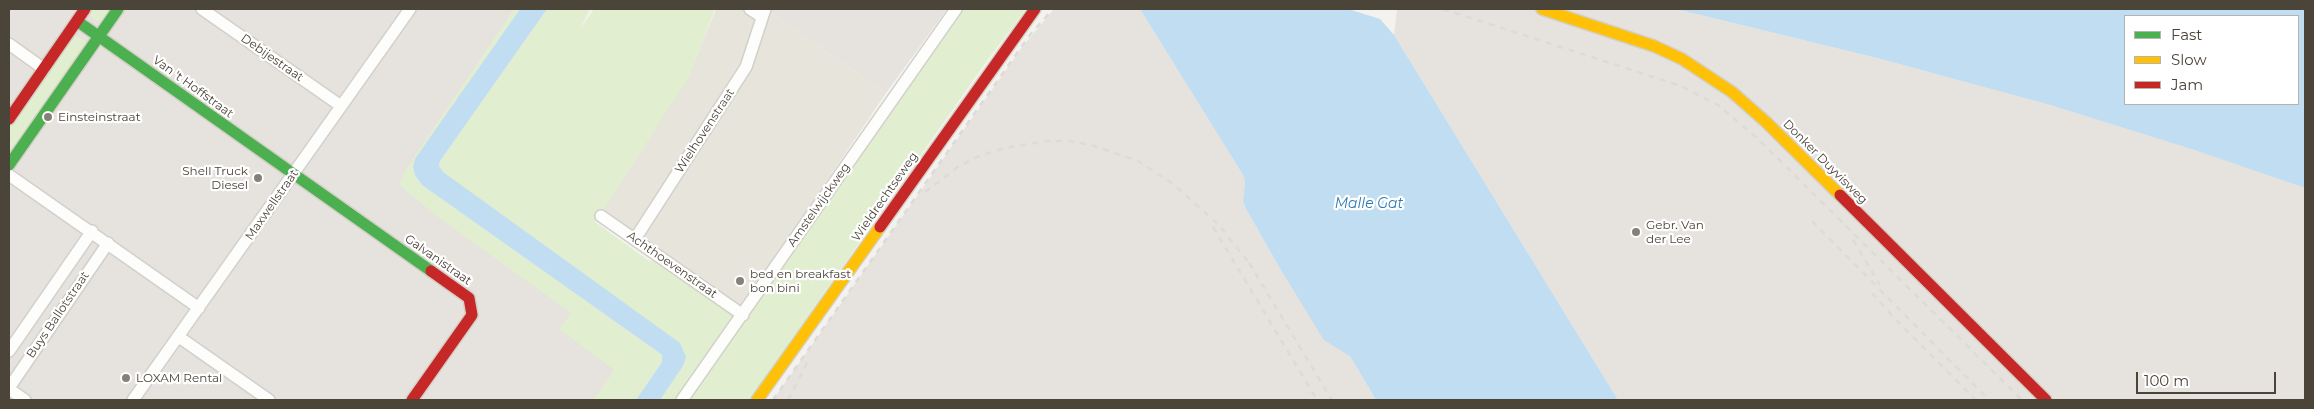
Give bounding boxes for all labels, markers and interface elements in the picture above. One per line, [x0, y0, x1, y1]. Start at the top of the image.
legend [2124, 15, 2299, 105]
text: Fast [2171, 25, 2202, 44]
street label: Debijestraat [238, 31, 306, 85]
text: Slow [2171, 50, 2207, 69]
street label: Van 't Hoffstraat [150, 53, 236, 121]
text: Jam [2171, 75, 2203, 94]
street label: Wielhovenstraat [672, 86, 738, 176]
place label: Einsteinstraat [58, 110, 141, 124]
marker: Einsteinstraat [42, 111, 54, 123]
street label: Donker Duyvisweg [1780, 117, 1870, 207]
street label: Wieldrechtseweg [849, 150, 921, 244]
street label: Amstelwijckweg [785, 160, 853, 250]
place label: Shell Truck Diesel [182, 164, 248, 192]
street label: Maxwellstraat [242, 167, 302, 243]
marker: Shell Truck Diesel [252, 172, 264, 184]
water label: Malle Gat [1335, 196, 1403, 212]
place label: Gebr. Van der Lee [1646, 218, 1704, 246]
marker: Gebr. Van der Lee [1630, 226, 1642, 238]
street label: Achthoevenstraat [624, 228, 720, 302]
street label: Galvanistraat [402, 232, 474, 288]
place label: bed en breakfast bon bini [750, 267, 851, 295]
street label: Buys Ballotstraat [24, 269, 92, 361]
marker: bed en breakfast bon bini [734, 275, 746, 287]
scale bar [2139, 362, 2279, 394]
place label: LOXAM Rental [136, 371, 222, 385]
text: 100 m [2144, 371, 2189, 390]
marker: LOXAM Rental [120, 372, 132, 384]

